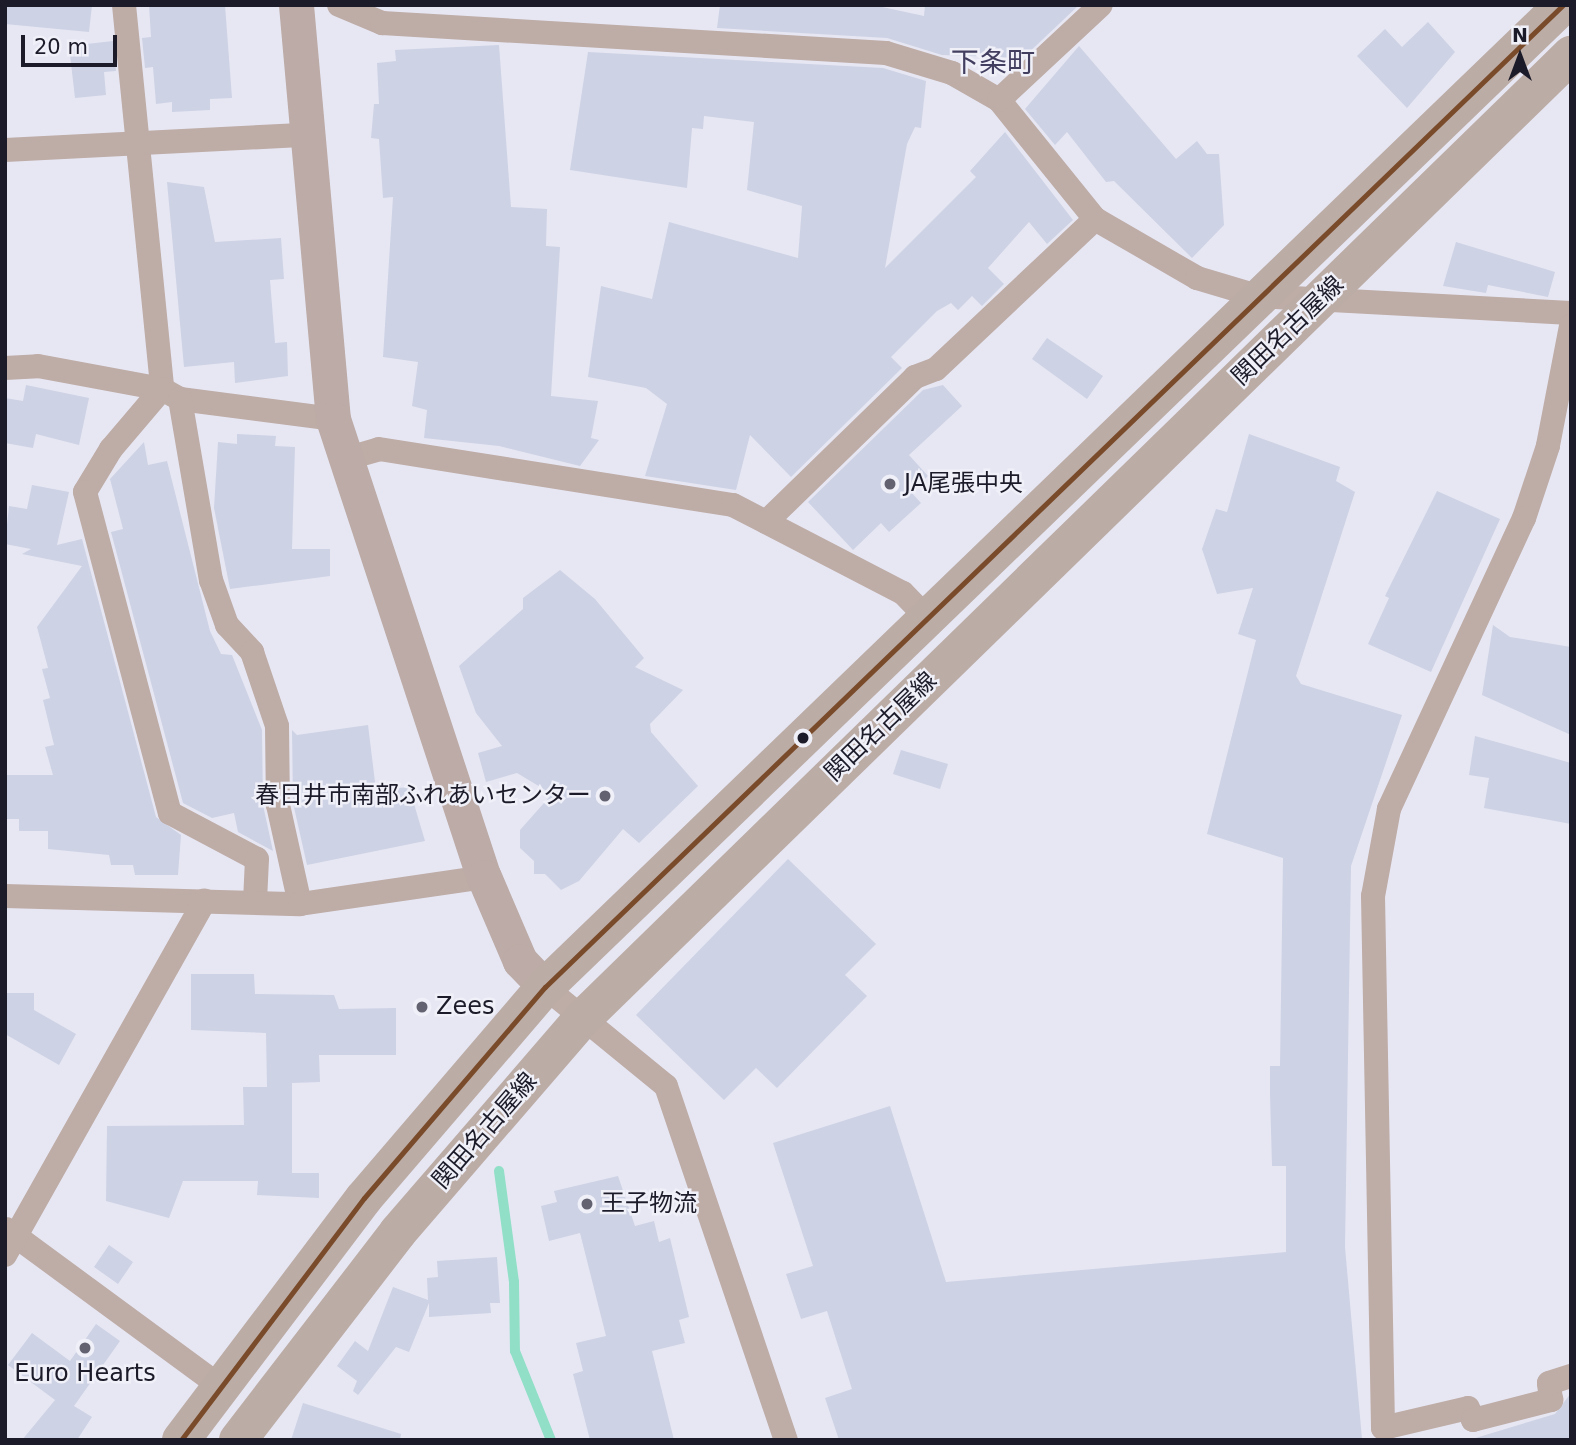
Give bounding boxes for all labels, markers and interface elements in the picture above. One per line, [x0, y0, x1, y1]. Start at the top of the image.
scale bar [24, 21, 121, 65]
north arrow [1485, 21, 1555, 91]
text: N [1512, 24, 1528, 46]
text: 20 m [34, 35, 88, 59]
district label: 下条町 [951, 46, 1035, 80]
street label: 関田名古屋線 [1226, 271, 1350, 391]
place label: JA尾張中央 [904, 470, 1023, 498]
marker: JA尾張中央 [882, 476, 898, 492]
street label: 関田名古屋線 [819, 667, 943, 787]
unlabelled marker [796, 731, 810, 745]
place label: 春日井市南部ふれあいセンター [255, 782, 591, 810]
marker: 春日井市南部ふれあいセンター [597, 788, 613, 804]
place label: Zees [436, 993, 494, 1021]
marker: Zees [414, 999, 430, 1015]
street label: 関田名古屋線 [427, 1067, 543, 1195]
place label: 王子物流 [601, 1190, 697, 1218]
marker: 王子物流 [579, 1196, 595, 1212]
marker: Euro Hearts [77, 1340, 93, 1356]
place label: Euro Hearts [14, 1360, 156, 1388]

